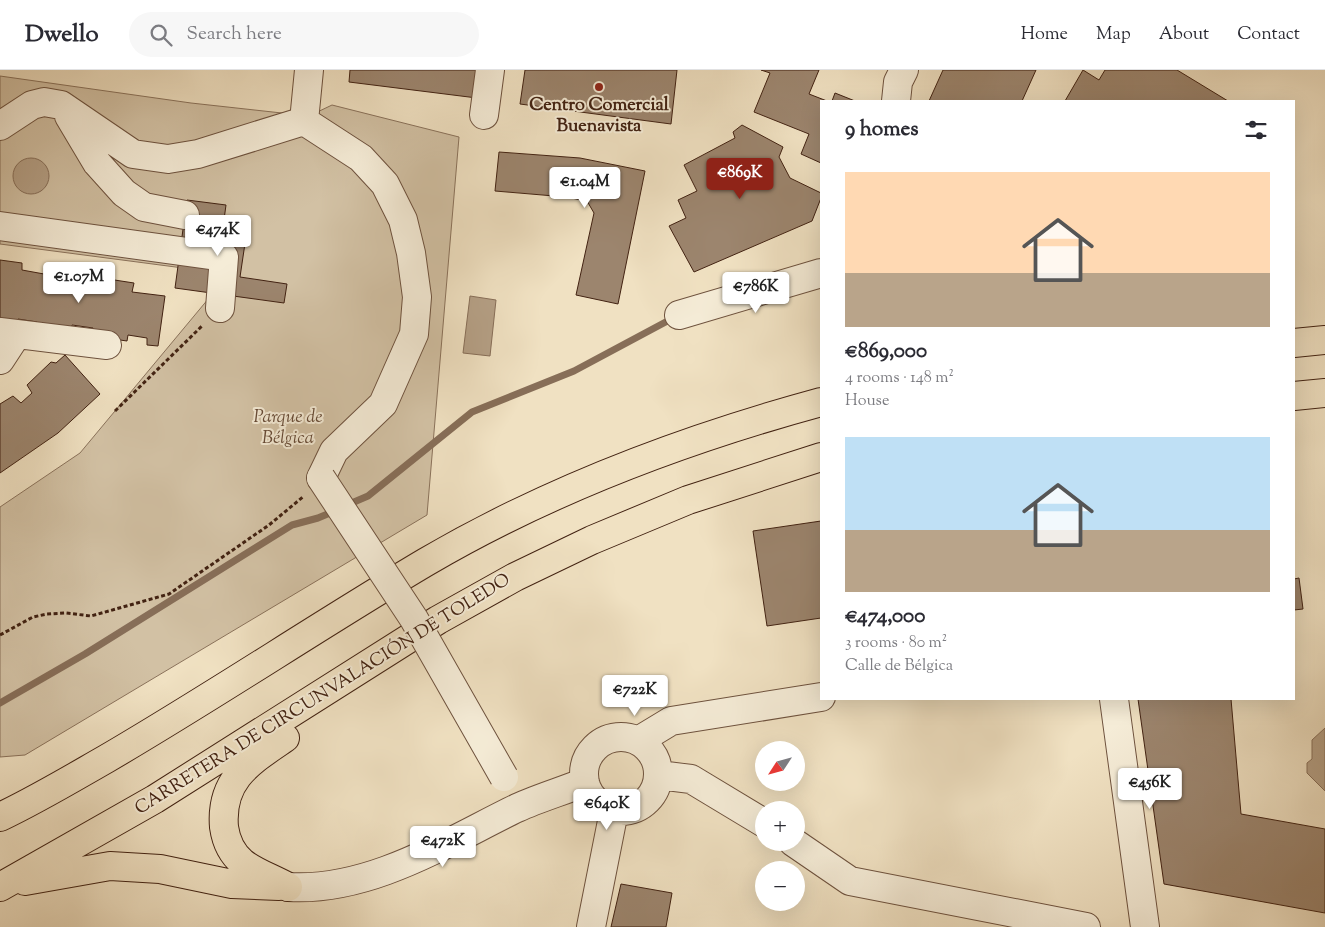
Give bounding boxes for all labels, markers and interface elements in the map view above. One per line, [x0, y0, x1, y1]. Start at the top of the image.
search box [129, 12, 479, 57]
text: Dwello [25, 18, 99, 52]
icon: search [147, 21, 175, 49]
text: Search here [187, 21, 282, 48]
text: Home [1021, 22, 1068, 48]
text: Map [1096, 22, 1131, 48]
text: About [1159, 22, 1209, 48]
text: Contact [1237, 22, 1300, 48]
marker: Centro Comercial Buenavista [593, 81, 605, 93]
place label: Centro Comercial Buenavista [529, 93, 670, 140]
text: 9 homes [845, 115, 918, 145]
icon: filters [1242, 116, 1270, 144]
pin: €869K [705, 158, 775, 200]
text: €869K [717, 162, 763, 185]
pin: €1.04M [544, 166, 626, 209]
text: €1.04M [560, 171, 610, 194]
icon: home [1013, 205, 1103, 295]
pin: €474K [183, 214, 253, 257]
text: €474K [196, 219, 240, 242]
pin: €1.07M [38, 262, 120, 304]
text: €1.07M [54, 266, 104, 289]
pin: €786K [721, 272, 791, 314]
text: €786K [733, 276, 779, 299]
text: €869,000 [845, 337, 927, 367]
text: 4 rooms · 148 m² [845, 367, 954, 390]
text: House [845, 390, 889, 413]
park label: Parque de Bélgica [254, 405, 322, 452]
icon: home [1013, 470, 1103, 560]
street label: CARRETERA DE CIRCUNVALACIÓN DE TOLEDO [130, 567, 516, 822]
text: €474,000 [845, 602, 925, 632]
text: 3 rooms · 80 m² [845, 632, 947, 655]
text: Calle de Bélgica [845, 655, 953, 678]
pin: €722K [600, 674, 670, 717]
text: €722K [613, 679, 657, 702]
north arrow [755, 741, 805, 791]
map controls [755, 741, 805, 911]
pin: €456K [1115, 768, 1185, 810]
text: €456K [1129, 772, 1171, 795]
pin: €640K [572, 788, 642, 831]
text: €640K [584, 793, 630, 816]
button: + [755, 801, 805, 851]
pin: €472K [408, 826, 478, 868]
text: €472K [421, 830, 465, 853]
button: − [755, 861, 805, 911]

